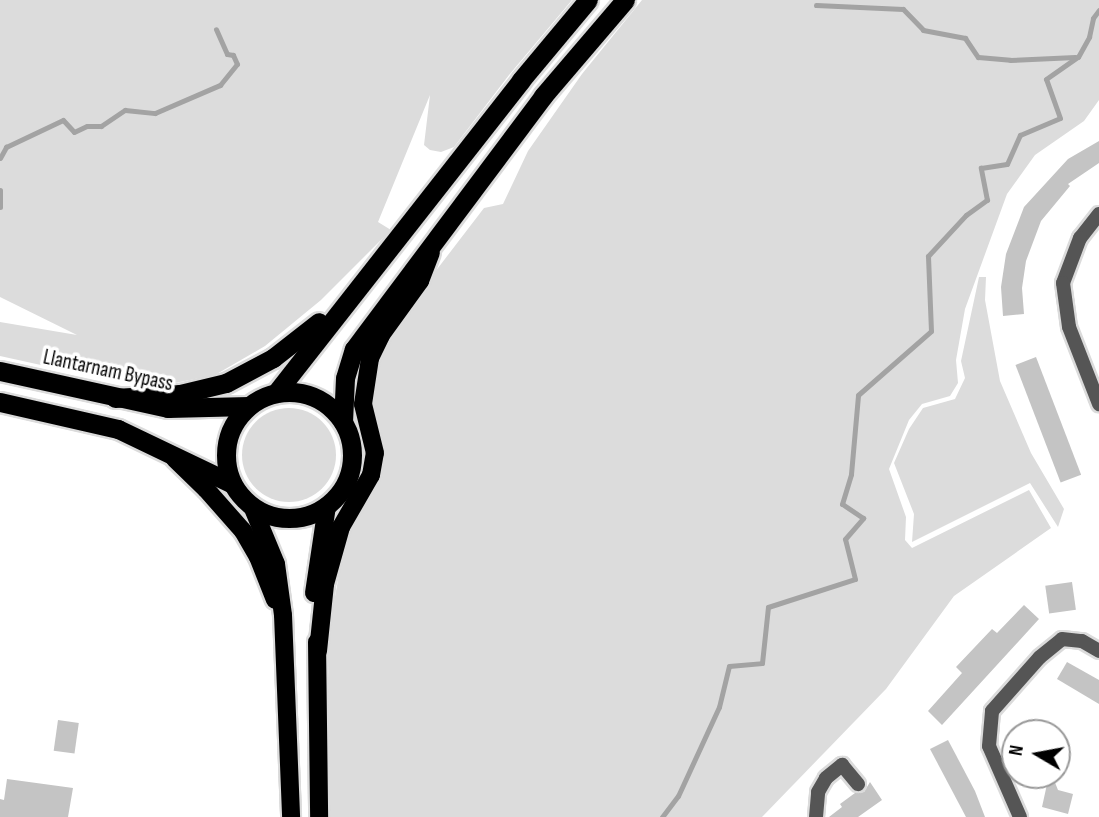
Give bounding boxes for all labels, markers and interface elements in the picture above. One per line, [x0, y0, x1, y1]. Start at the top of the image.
street label: Llantarnam Bypass [41, 345, 175, 397]
north arrow [1001, 719, 1071, 789]
text: N [1005, 744, 1029, 758]

